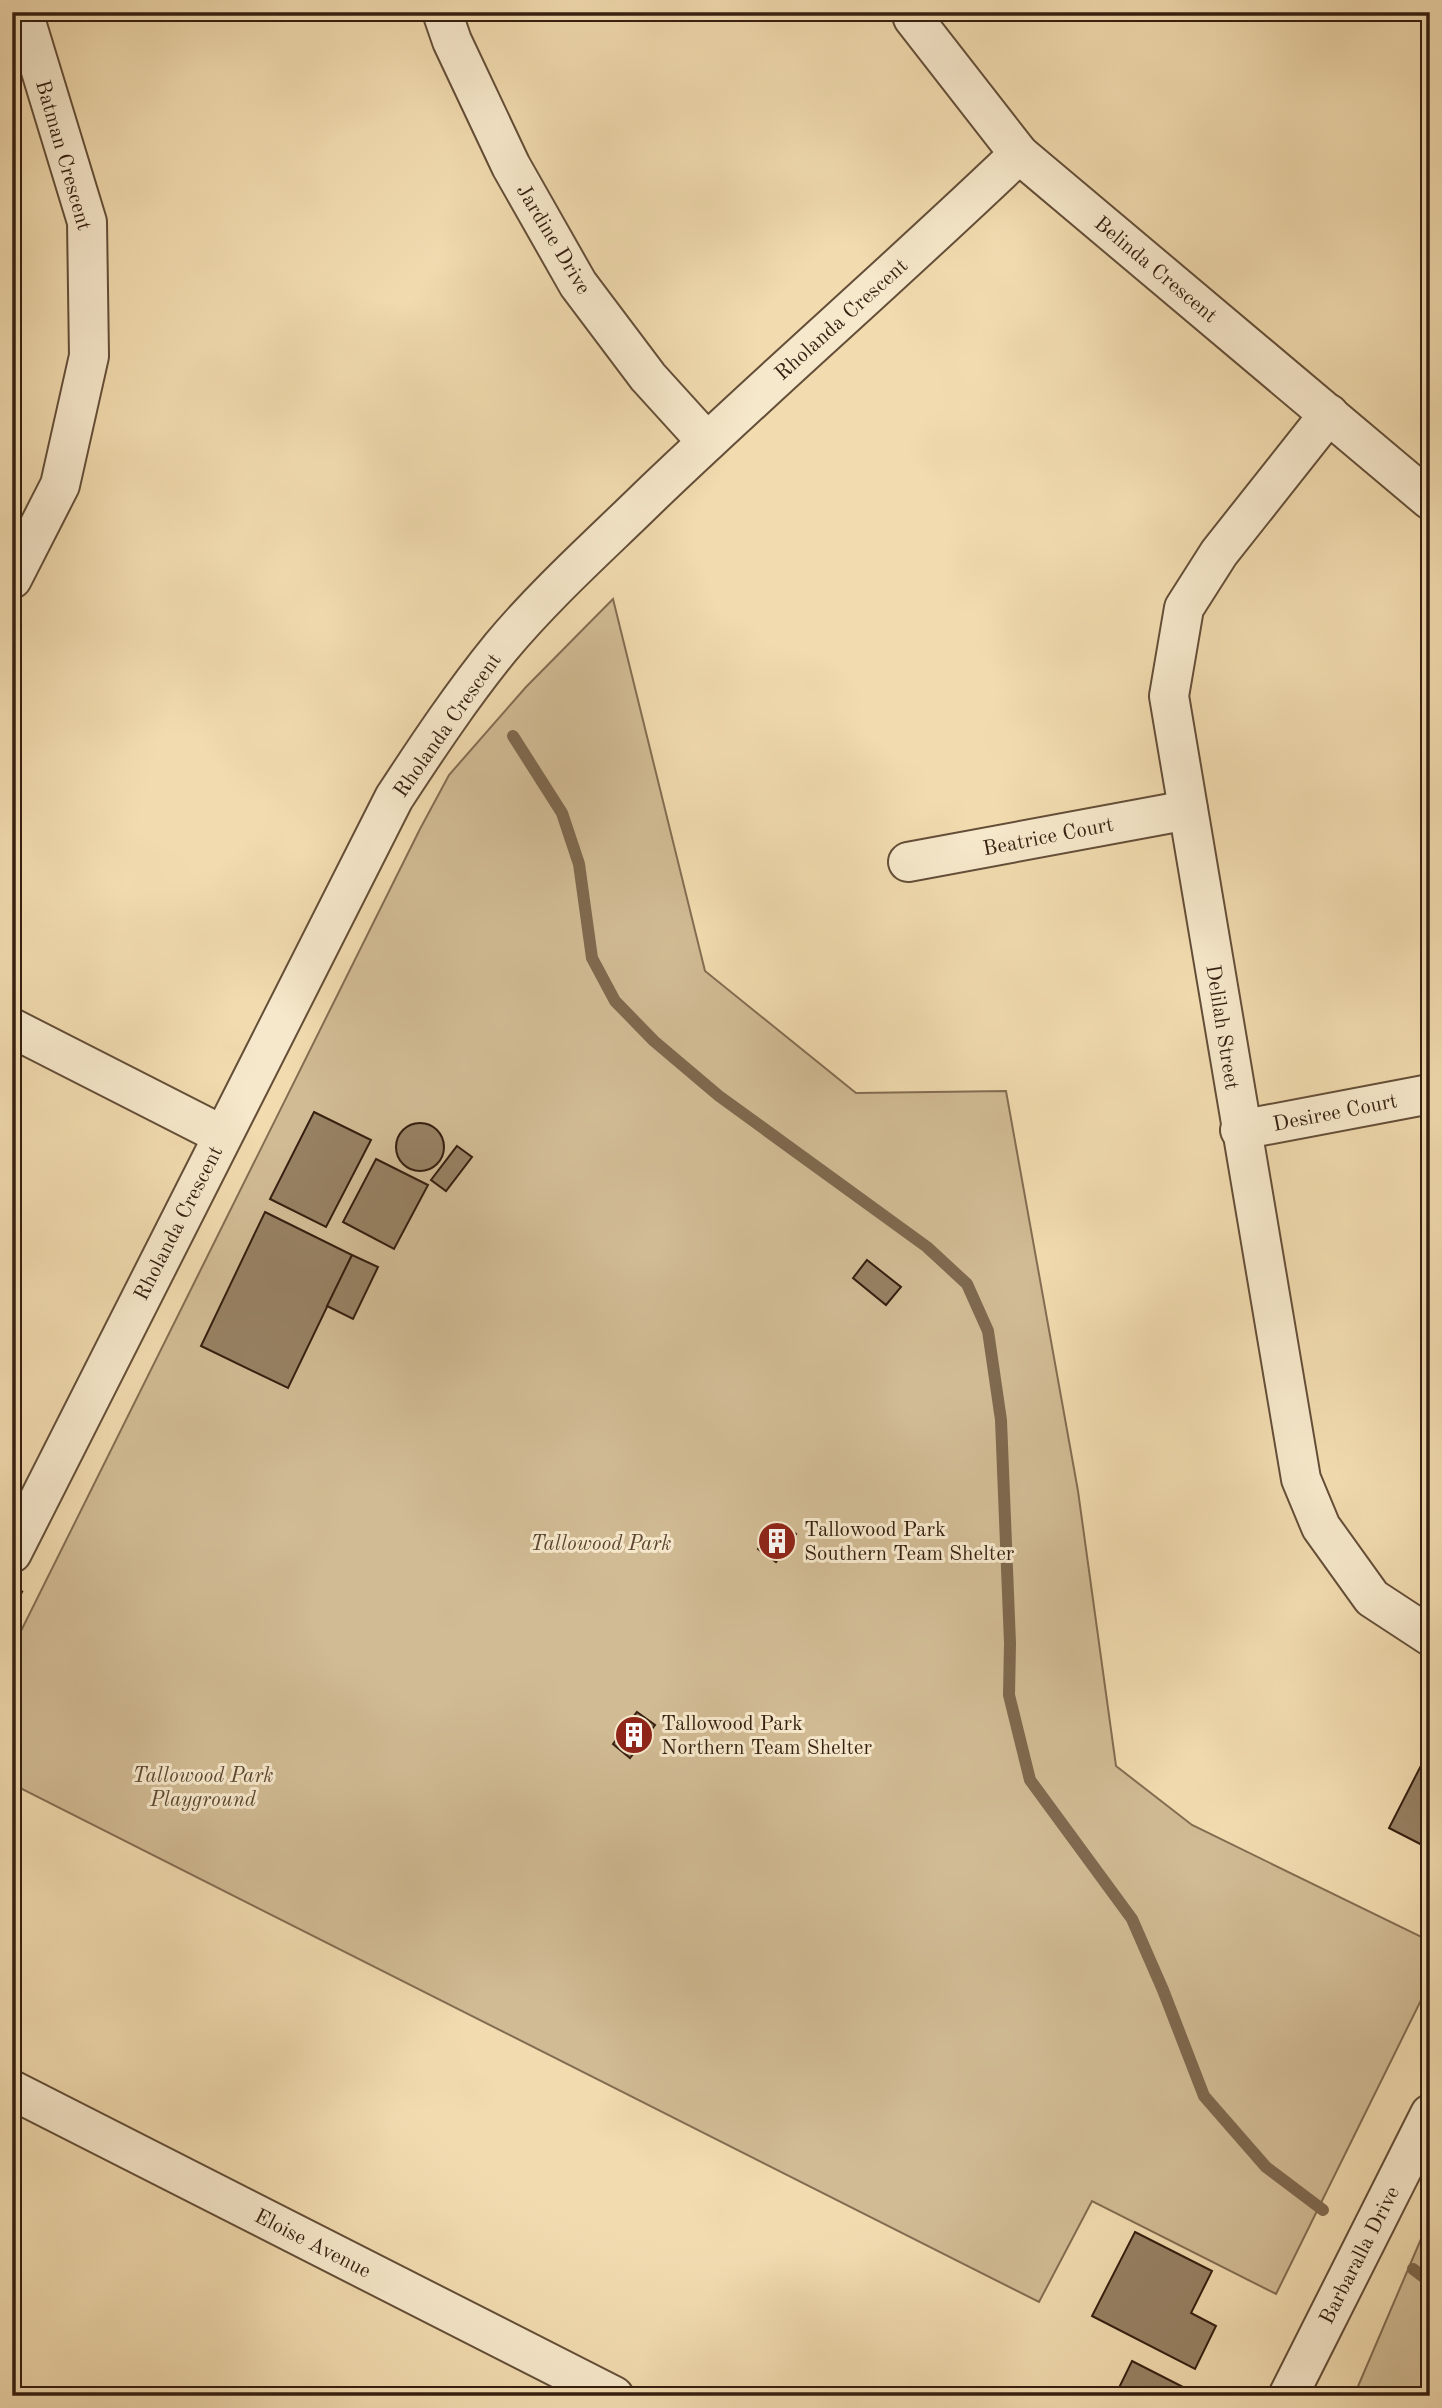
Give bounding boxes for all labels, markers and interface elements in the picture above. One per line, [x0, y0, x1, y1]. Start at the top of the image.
street label: Batman Crescent [31, 78, 94, 233]
street label: Jardine Drive [512, 181, 594, 298]
street label: Belinda Crescent [1090, 213, 1220, 327]
street label: Rholanda Crescent [772, 255, 912, 385]
street label: Rholanda Crescent [391, 650, 506, 802]
street label: Beatrice Court [981, 815, 1115, 860]
street label: Delilah Street [1201, 963, 1242, 1091]
street label: Desiree Court [1271, 1091, 1399, 1136]
street label: Rholanda Crescent [131, 1143, 227, 1304]
building icon: Tallowood Park Southern Team Shelter [756, 1520, 798, 1562]
place label: Tallowood Park Southern Team Shelter [804, 1520, 1015, 1565]
park label: Tallowood Park [530, 1534, 672, 1555]
building icon: Tallowood Park Northern Team Shelter [613, 1714, 655, 1756]
place label: Tallowood Park Northern Team Shelter [661, 1714, 872, 1759]
park label: Tallowood Park Playground [132, 1766, 274, 1811]
street label: Barbaralla Drive [1317, 2183, 1404, 2328]
street label: Eloise Avenue [251, 2206, 374, 2283]

